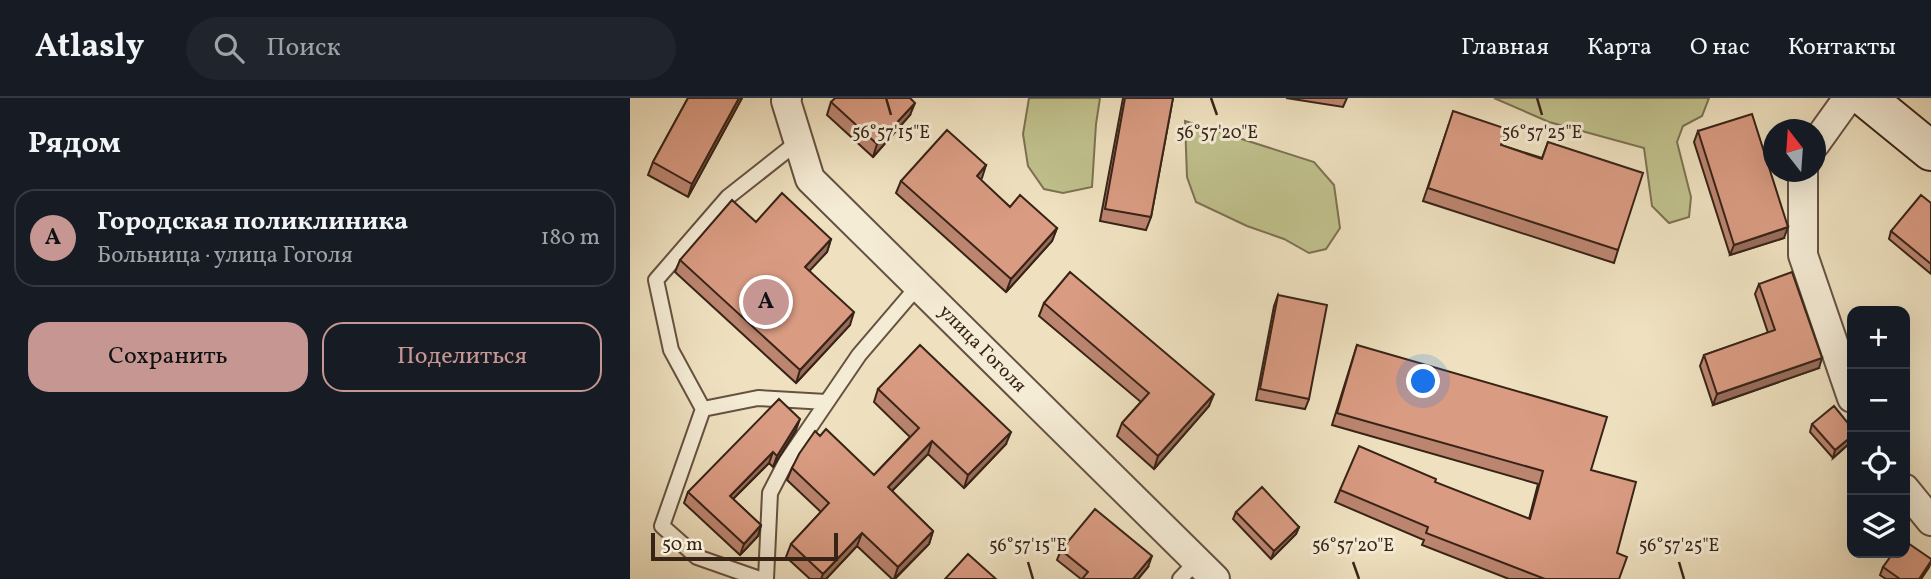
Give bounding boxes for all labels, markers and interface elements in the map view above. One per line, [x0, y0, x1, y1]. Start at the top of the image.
search box [186, 17, 676, 80]
text: Atlasly [35, 25, 144, 71]
icon: search [210, 29, 248, 67]
text: Поиск [266, 30, 341, 66]
text: Главная [1461, 31, 1549, 65]
text: Карта [1587, 31, 1652, 65]
text: О нас [1690, 31, 1750, 65]
text: Контакты [1788, 31, 1896, 65]
north arrow [1763, 119, 1826, 182]
text: 56°57'15"E [852, 121, 930, 146]
text: 56°57'20"E [1176, 121, 1258, 146]
text: 56°57'25"E [1502, 121, 1582, 146]
text: Рядом [28, 123, 121, 165]
text: Городская поликлиника [97, 204, 408, 240]
text: A [45, 222, 61, 254]
text: 180 m [541, 222, 600, 254]
text: Больница · улица Гоголя [97, 240, 353, 272]
pin: A [743, 276, 789, 328]
street label: улица Гоголя [932, 299, 1032, 399]
map controls [1847, 306, 1910, 558]
button: + [1847, 306, 1910, 369]
button: Сохранить [28, 322, 308, 392]
button: Поделиться [322, 322, 602, 392]
your location [1406, 364, 1440, 398]
button: − [1847, 369, 1910, 432]
button: locate [1847, 432, 1910, 495]
button: layers [1847, 495, 1910, 558]
scale bar [651, 530, 838, 562]
text: 50 m [662, 532, 703, 558]
text: 56°57'15"E [989, 534, 1067, 559]
text: 56°57'20"E [1312, 534, 1394, 559]
text: 56°57'25"E [1639, 534, 1719, 559]

